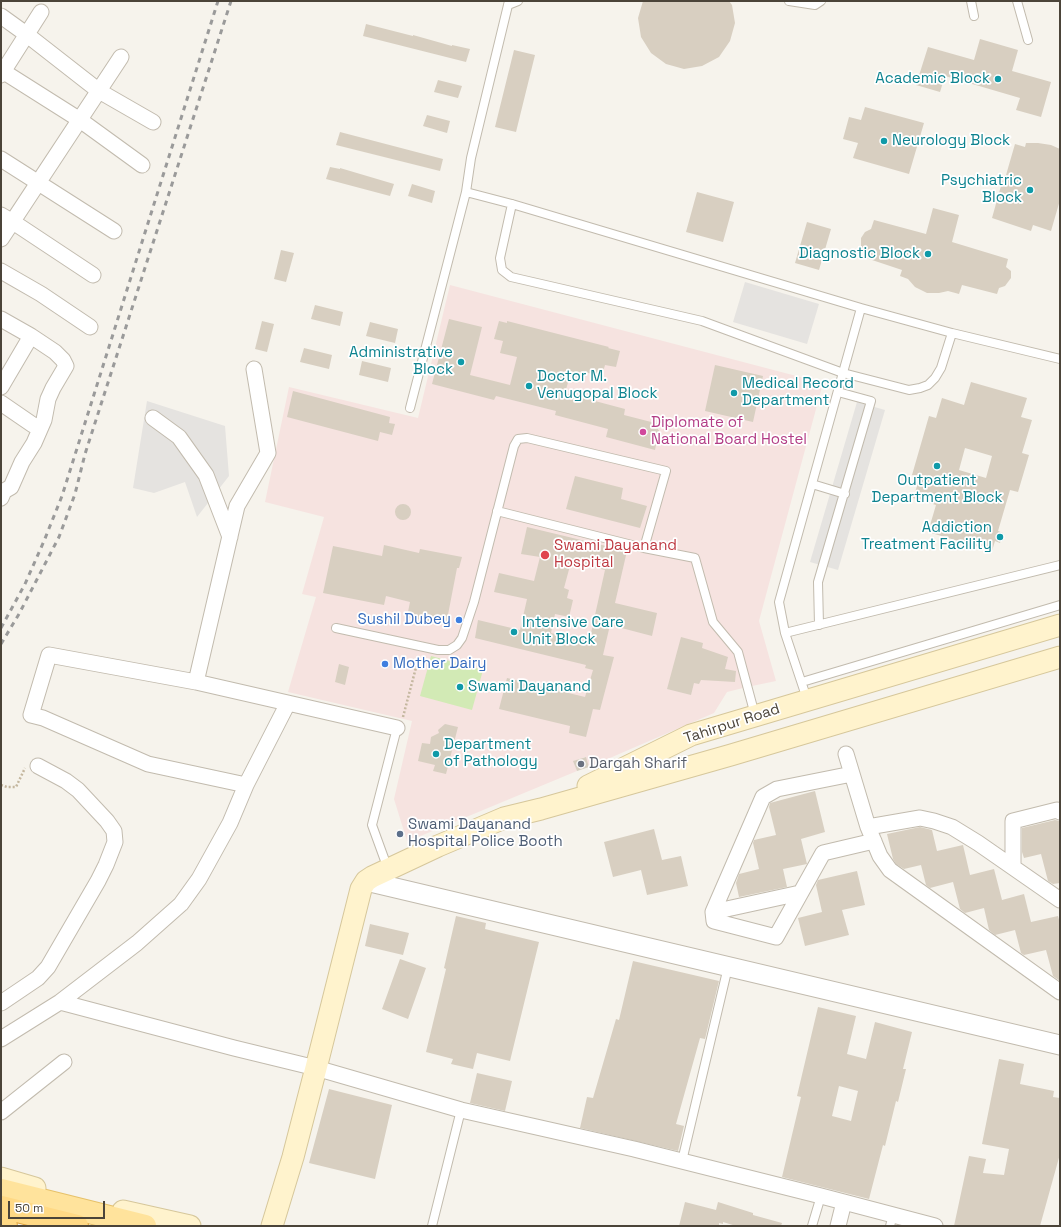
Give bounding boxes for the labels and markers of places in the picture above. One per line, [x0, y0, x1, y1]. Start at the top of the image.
place label: Academic Block [875, 70, 990, 88]
marker: Academic Block [993, 74, 1003, 84]
place label: Neurology Block [892, 132, 1010, 150]
marker: Neurology Block [879, 136, 889, 146]
place label: Psychiatric Block [941, 172, 1022, 207]
marker: Psychiatric Block [1025, 185, 1035, 195]
place label: Diagnostic Block [799, 245, 920, 263]
marker: Diagnostic Block [923, 249, 933, 259]
place label: Administrative Block [349, 344, 453, 379]
marker: Administrative Block [456, 357, 466, 367]
place label: Doctor M. Venugopal Block [537, 368, 657, 403]
place label: Medical Record Department [742, 375, 854, 410]
marker: Doctor M. Venugopal Block [524, 381, 534, 391]
marker: Medical Record Department [729, 388, 739, 398]
place label: Diplomate of National Board Hostel [651, 414, 807, 449]
marker: Diplomate of National Board Hostel [638, 427, 648, 437]
marker: Outpatient Department Block [932, 461, 942, 471]
place label: Outpatient Department Block [871, 472, 1003, 507]
place label: Addiction Treatment Facility [861, 519, 992, 554]
marker: Addiction Treatment Facility [995, 532, 1005, 542]
place label: Swami Dayanand Hospital [554, 537, 677, 572]
marker: Swami Dayanand Hospital [539, 549, 551, 561]
place label: Sushil Dubey [357, 611, 451, 629]
place label: Intensive Care Unit Block [522, 614, 624, 649]
marker: Sushil Dubey [454, 615, 464, 625]
marker: Intensive Care Unit Block [509, 627, 519, 637]
place label: Mother Dairy [393, 655, 487, 673]
marker: Mother Dairy [380, 659, 390, 669]
place label: Swami Dayanand [468, 678, 591, 696]
marker: Swami Dayanand [455, 682, 465, 692]
place label: Department of Pathology [444, 736, 538, 771]
marker: Department of Pathology [431, 749, 441, 759]
place label: Dargah Sharif [589, 755, 687, 773]
marker: Dargah Sharif [576, 759, 586, 769]
place label: Swami Dayanand Hospital Police Booth [408, 816, 563, 851]
marker: Swami Dayanand Hospital Police Booth [395, 829, 405, 839]

